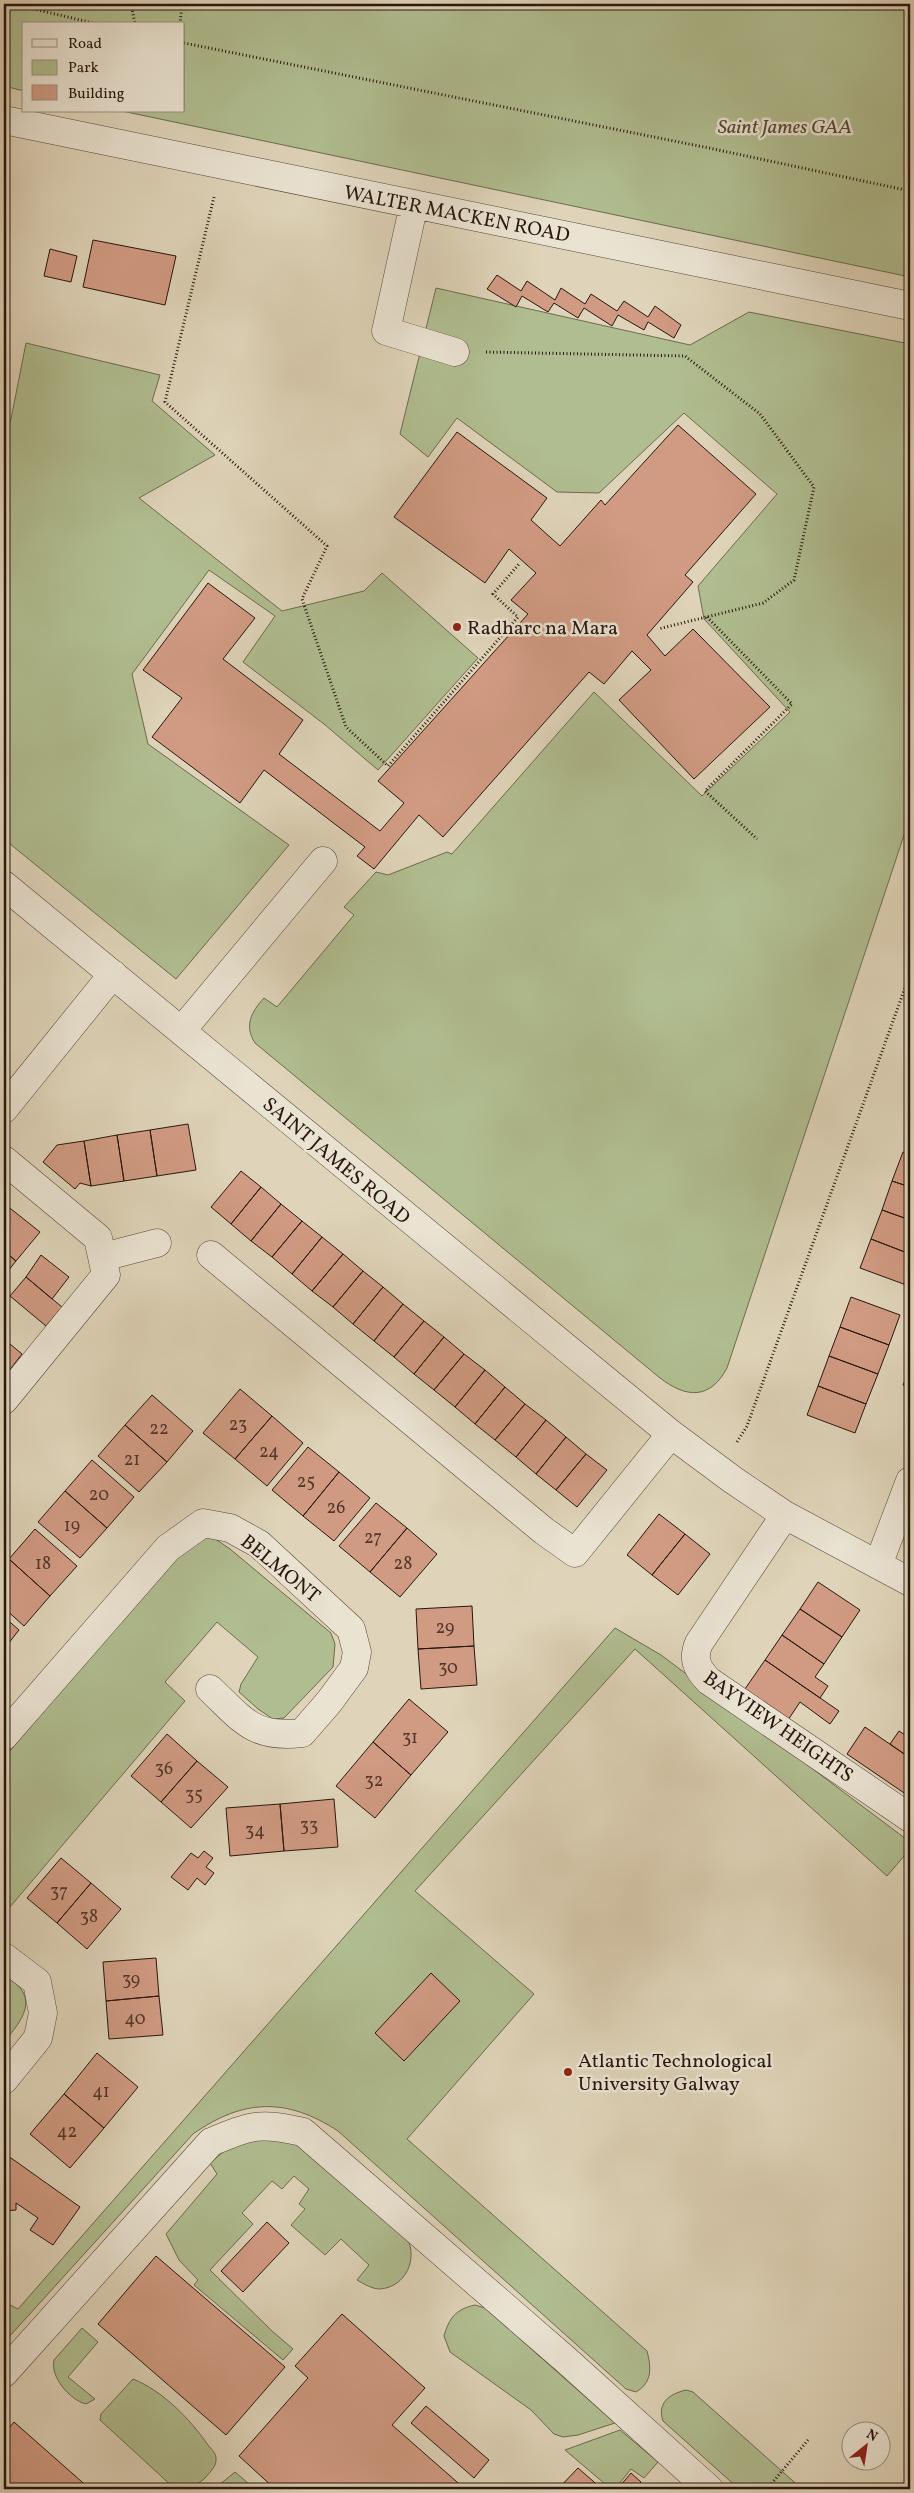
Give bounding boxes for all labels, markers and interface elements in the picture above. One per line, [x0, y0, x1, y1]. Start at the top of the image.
legend [22, 22, 185, 112]
text: Road [68, 34, 102, 55]
text: Park [68, 58, 99, 79]
text: Building [68, 84, 125, 105]
park label: Saint James GAA [718, 114, 852, 142]
street label: WALTER MACKEN ROAD [341, 179, 572, 251]
place label: Radharc na Mara [467, 615, 618, 643]
marker: Radharc na Mara [451, 621, 463, 633]
street label: SAINT JAMES ROAD [256, 1091, 416, 1232]
house number: 23 [229, 1413, 247, 1438]
house number: 22 [149, 1417, 169, 1442]
house number: 24 [259, 1440, 279, 1465]
house number: 21 [124, 1448, 140, 1473]
house number: 25 [297, 1470, 315, 1495]
house number: 20 [89, 1483, 109, 1508]
house number: 26 [327, 1496, 345, 1521]
house number: 19 [64, 1514, 80, 1539]
house number: 27 [364, 1526, 382, 1551]
street label: BELMONT [234, 1529, 326, 1611]
house number: 18 [35, 1552, 51, 1577]
house number: 28 [394, 1552, 412, 1577]
house number: 29 [436, 1616, 454, 1641]
house number: 30 [438, 1656, 458, 1681]
street label: BAYVIEW HEIGHTS [697, 1665, 859, 1790]
house number: 31 [402, 1726, 418, 1751]
house number: 36 [155, 1757, 173, 1782]
house number: 32 [365, 1769, 383, 1794]
house number: 35 [185, 1783, 203, 1808]
house number: 33 [300, 1814, 318, 1839]
house number: 34 [245, 1819, 265, 1844]
house number: 37 [50, 1880, 68, 1905]
house number: 38 [80, 1905, 98, 1930]
house number: 39 [122, 1968, 140, 1993]
house number: 40 [124, 2007, 146, 2032]
place label: Atlantic Technological University Galway [578, 2048, 772, 2099]
marker: Atlantic Technological University Galway [562, 2066, 574, 2078]
house number: 41 [92, 2080, 110, 2105]
house number: 42 [57, 2120, 77, 2145]
north arrow [842, 2420, 892, 2470]
text: N [863, 2425, 881, 2447]

